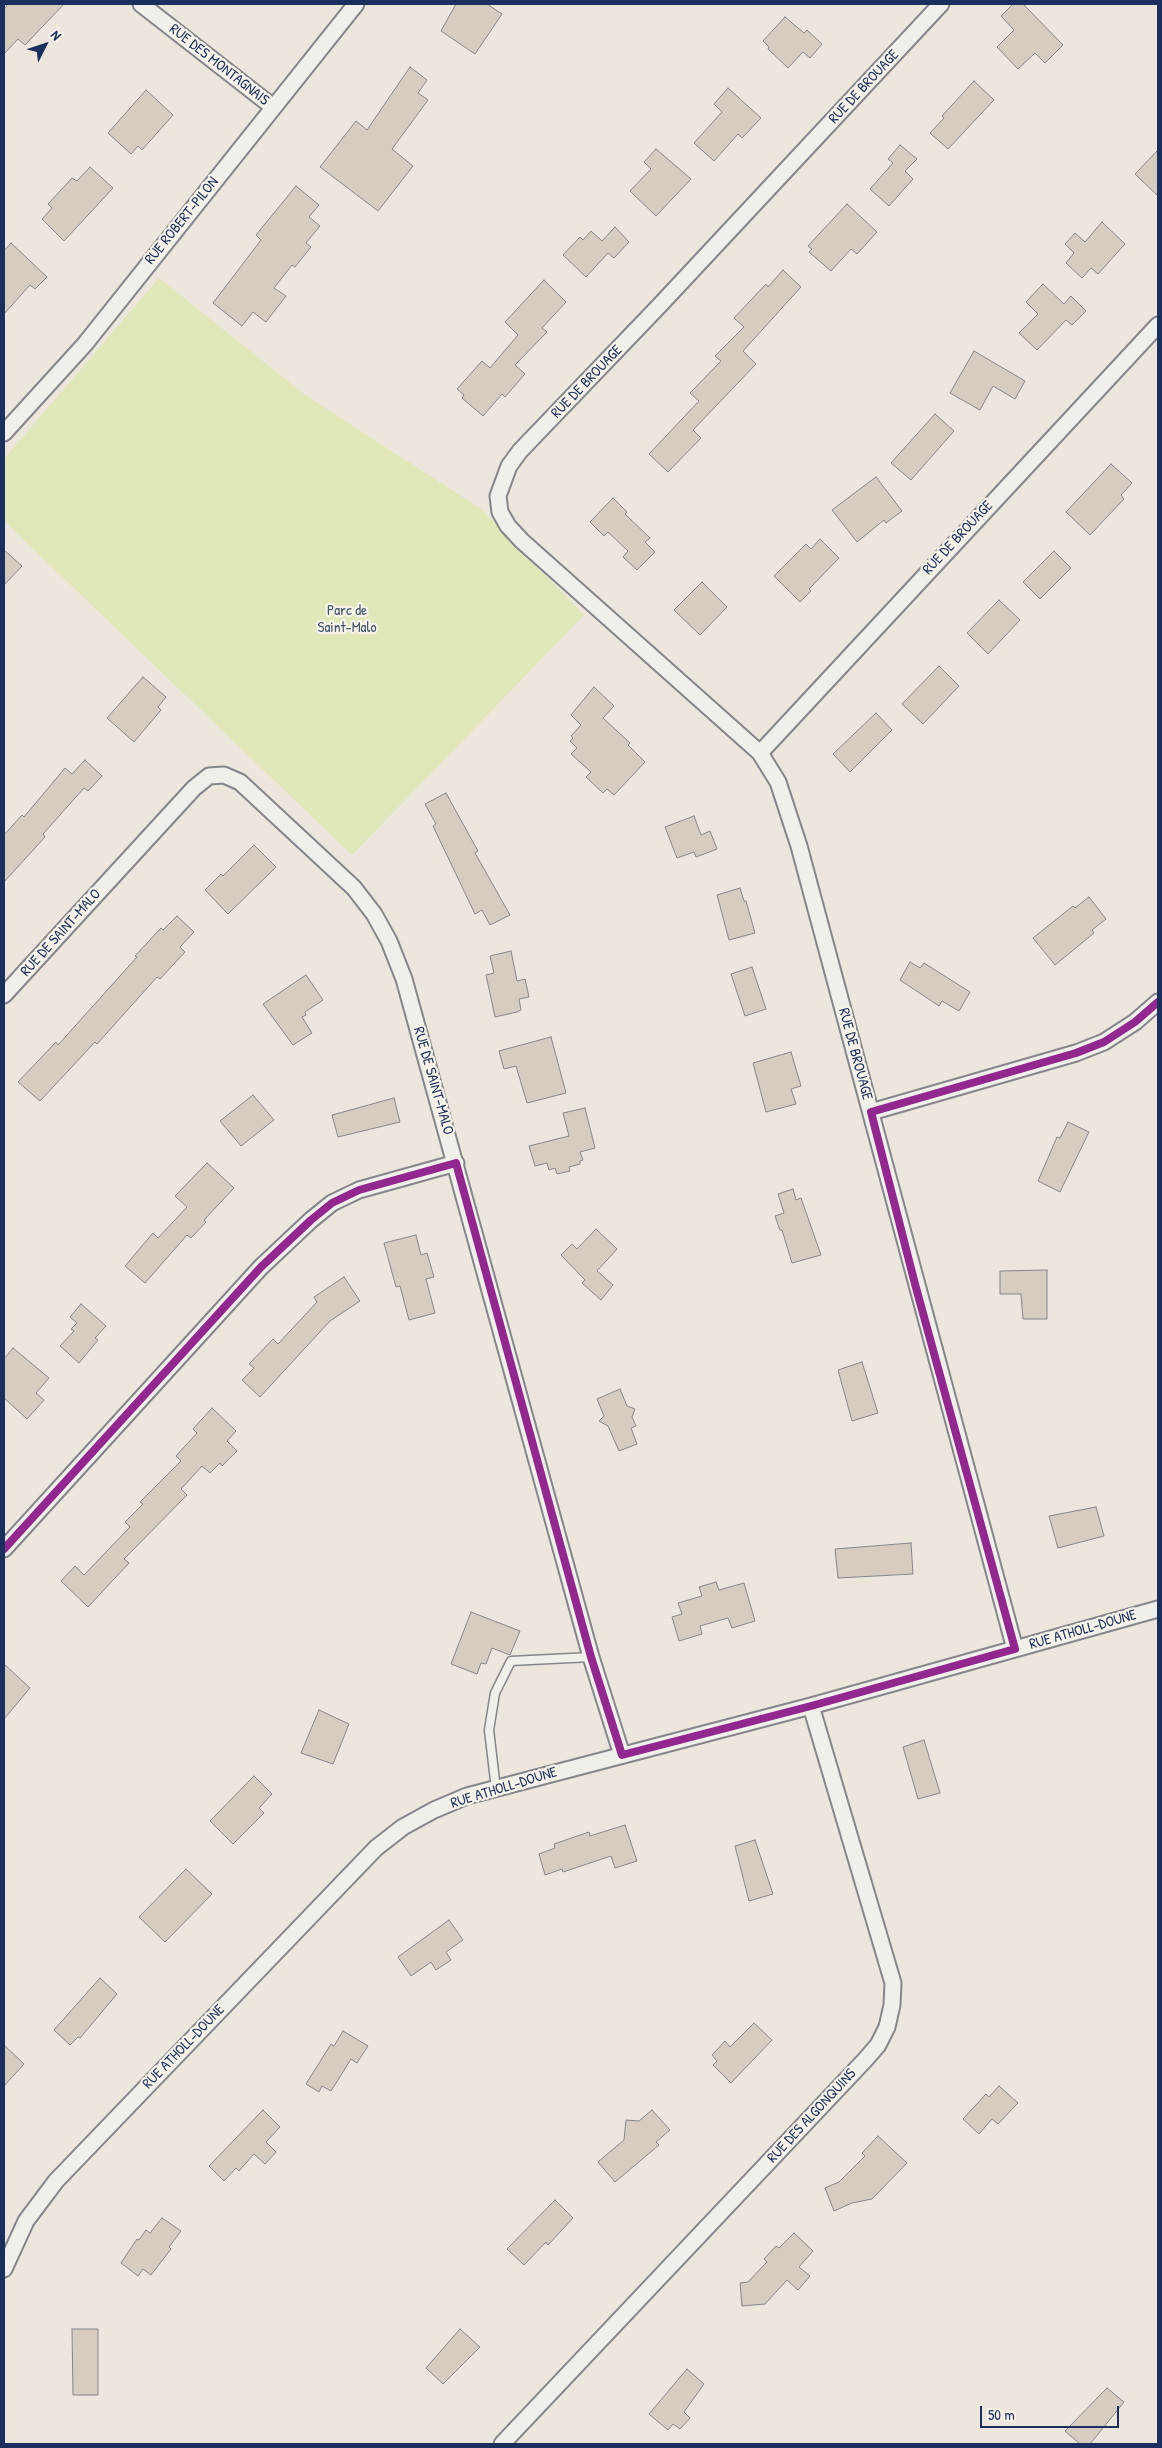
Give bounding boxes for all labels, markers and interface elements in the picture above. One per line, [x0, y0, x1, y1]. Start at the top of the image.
north arrow [20, 20, 70, 70]
street label: RUE DES MONTAGNAIS [165, 20, 273, 110]
text: N [47, 26, 66, 44]
street label: RUE DE BROUAGE [825, 46, 903, 128]
street label: RUE ROBERT-PILON [141, 174, 223, 268]
street label: RUE DE BROUAGE [548, 342, 626, 422]
street label: RUE DE BROUAGE [919, 497, 997, 579]
park label: Parc de Saint-Malo [318, 602, 376, 637]
street label: RUE DE SAINT-MALO [17, 886, 105, 980]
street label: RUE DE BROUAGE [834, 1006, 876, 1102]
street label: RUE DE SAINT-MALO [409, 1025, 457, 1137]
street label: RUE ATHOLL-DOUNE [1027, 1606, 1139, 1654]
street label: RUE ATHOLL-DOUNE [449, 1763, 559, 1813]
street label: RUE ATHOLL-DOUNE [139, 2001, 229, 2093]
street label: RUE DES ALGONQUINS [764, 2065, 860, 2167]
scale bar [982, 2396, 1121, 2428]
text: 50 m [988, 2404, 1015, 2425]

